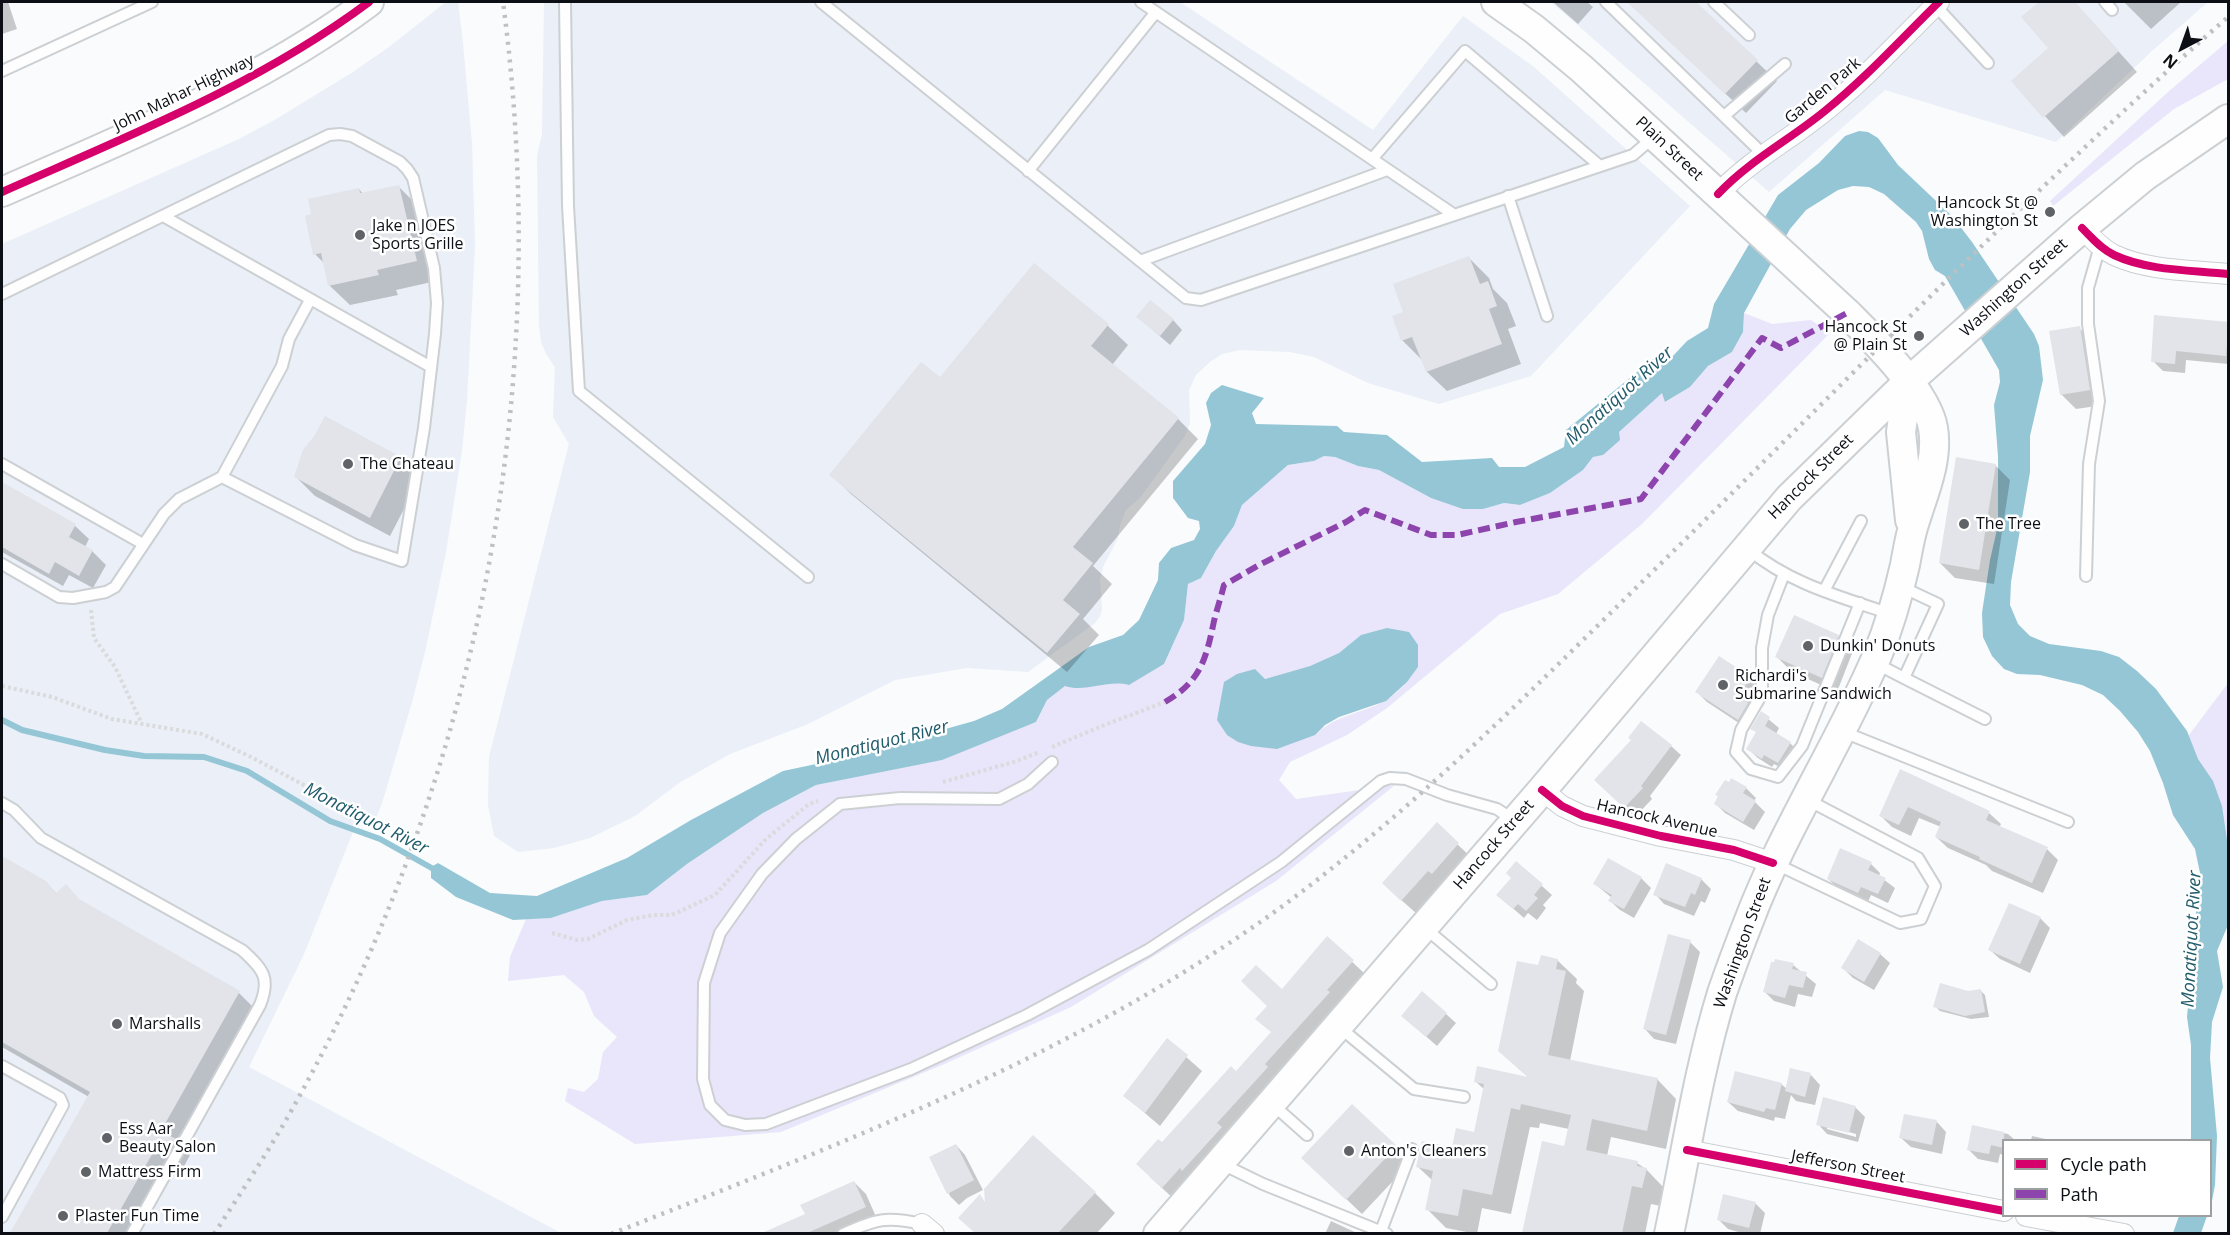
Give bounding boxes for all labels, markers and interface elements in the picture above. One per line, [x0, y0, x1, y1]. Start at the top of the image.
north arrow [2152, 18, 2212, 78]
text: N [2158, 49, 2182, 74]
street label: John Mahar Highway [111, 51, 257, 135]
street label: Garden Park [1781, 54, 1865, 128]
street label: Plain Street [1631, 113, 1707, 185]
place label: Hancock St @ Washington St [1931, 193, 2038, 231]
marker: Hancock St @ Washington St [2043, 205, 2057, 219]
place label: Jake n JOES Sports Grille [372, 216, 463, 254]
marker: Jake n JOES Sports Grille [353, 228, 367, 242]
street label: Washington Street [1956, 235, 2072, 341]
place label: Hancock St @ Plain St [1825, 317, 1907, 355]
marker: Hancock St @ Plain St [1912, 329, 1926, 343]
water label: Monatiquot River [1562, 342, 1678, 450]
street label: Hancock Street [1764, 430, 1858, 524]
place label: The Chateau [360, 454, 454, 474]
marker: The Chateau [341, 457, 355, 471]
place label: The Tree [1976, 514, 2041, 534]
marker: The Tree [1957, 517, 1971, 531]
place label: Dunkin' Donuts [1820, 636, 1935, 656]
marker: Dunkin' Donuts [1801, 639, 1815, 653]
place label: Richardi's Submarine Sandwich [1735, 666, 1892, 704]
marker: Richardi's Submarine Sandwich [1716, 678, 1730, 692]
water label: Monatiquot River [813, 716, 951, 770]
water label: Monatiquot River [300, 778, 432, 860]
street label: Hancock Street [1450, 796, 1538, 894]
street label: Hancock Avenue [1595, 796, 1719, 842]
water label: Monatiquot River [2178, 870, 2206, 1008]
street label: Washington Street [1710, 875, 1776, 1011]
place label: Marshalls [129, 1014, 201, 1034]
marker: Marshalls [110, 1017, 124, 1031]
place label: Ess Aar Beauty Salon [119, 1119, 216, 1157]
marker: Ess Aar Beauty Salon [100, 1131, 114, 1145]
legend [2002, 1139, 2212, 1217]
place label: Anton's Cleaners [1361, 1141, 1486, 1161]
marker: Anton's Cleaners [1342, 1144, 1356, 1158]
street label: Jefferson Street [1789, 1147, 1907, 1187]
text: Cycle path [2060, 1152, 2147, 1176]
place label: Mattress Firm [98, 1162, 201, 1182]
marker: Mattress Firm [79, 1165, 93, 1179]
text: Path [2060, 1182, 2098, 1206]
place label: Plaster Fun Time [75, 1206, 199, 1226]
marker: Plaster Fun Time [56, 1209, 70, 1223]

